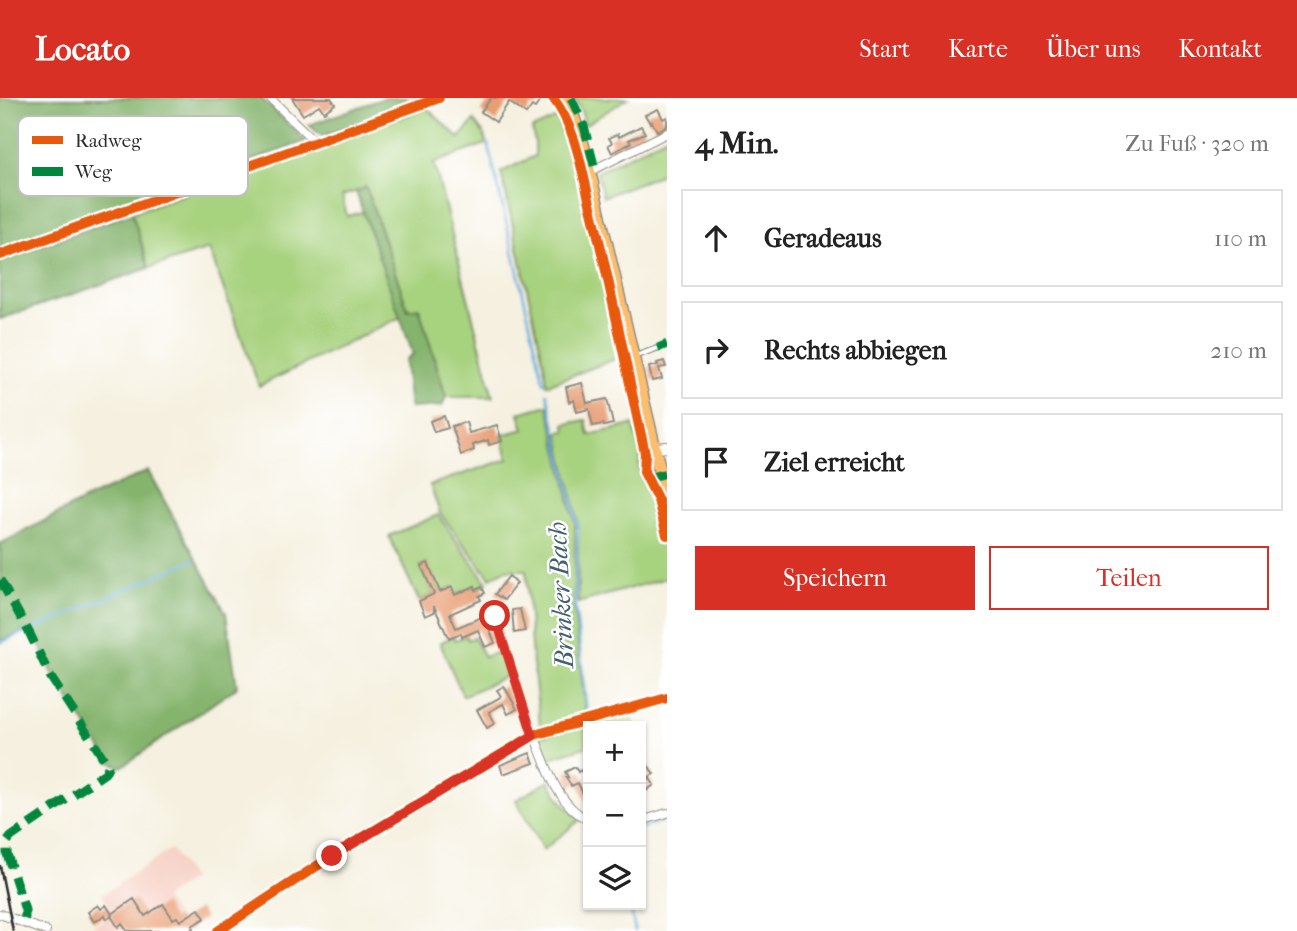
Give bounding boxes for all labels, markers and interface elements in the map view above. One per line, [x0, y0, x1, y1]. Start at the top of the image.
text: Locato [35, 30, 130, 69]
text: Start [859, 35, 910, 63]
text: Karte [948, 35, 1008, 63]
text: Über uns [1046, 35, 1141, 63]
text: Kontakt [1179, 35, 1262, 63]
legend [18, 116, 248, 196]
text: 4 Min. [695, 126, 779, 161]
text: Radweg [75, 130, 142, 152]
text: Zu Fuß · 320 m [1125, 130, 1269, 157]
text: Weg [74, 161, 113, 183]
icon: ahead [697, 219, 735, 257]
text: Geradeaus [764, 223, 882, 254]
text: 110 m [1214, 225, 1267, 252]
icon: right [697, 331, 735, 369]
text: Rechts abbiegen [764, 335, 947, 366]
text: 210 m [1210, 337, 1267, 364]
icon: arrive [697, 443, 735, 481]
text: Ziel erreicht [764, 447, 905, 478]
water label: Brinker Bach [542, 521, 580, 671]
button: Speichern [695, 546, 975, 610]
button: Teilen [989, 546, 1269, 610]
route start [479, 600, 510, 631]
map controls [583, 721, 646, 910]
button: + [583, 721, 646, 784]
button: − [583, 784, 646, 847]
route end [316, 840, 347, 871]
button: layers [583, 847, 646, 910]

